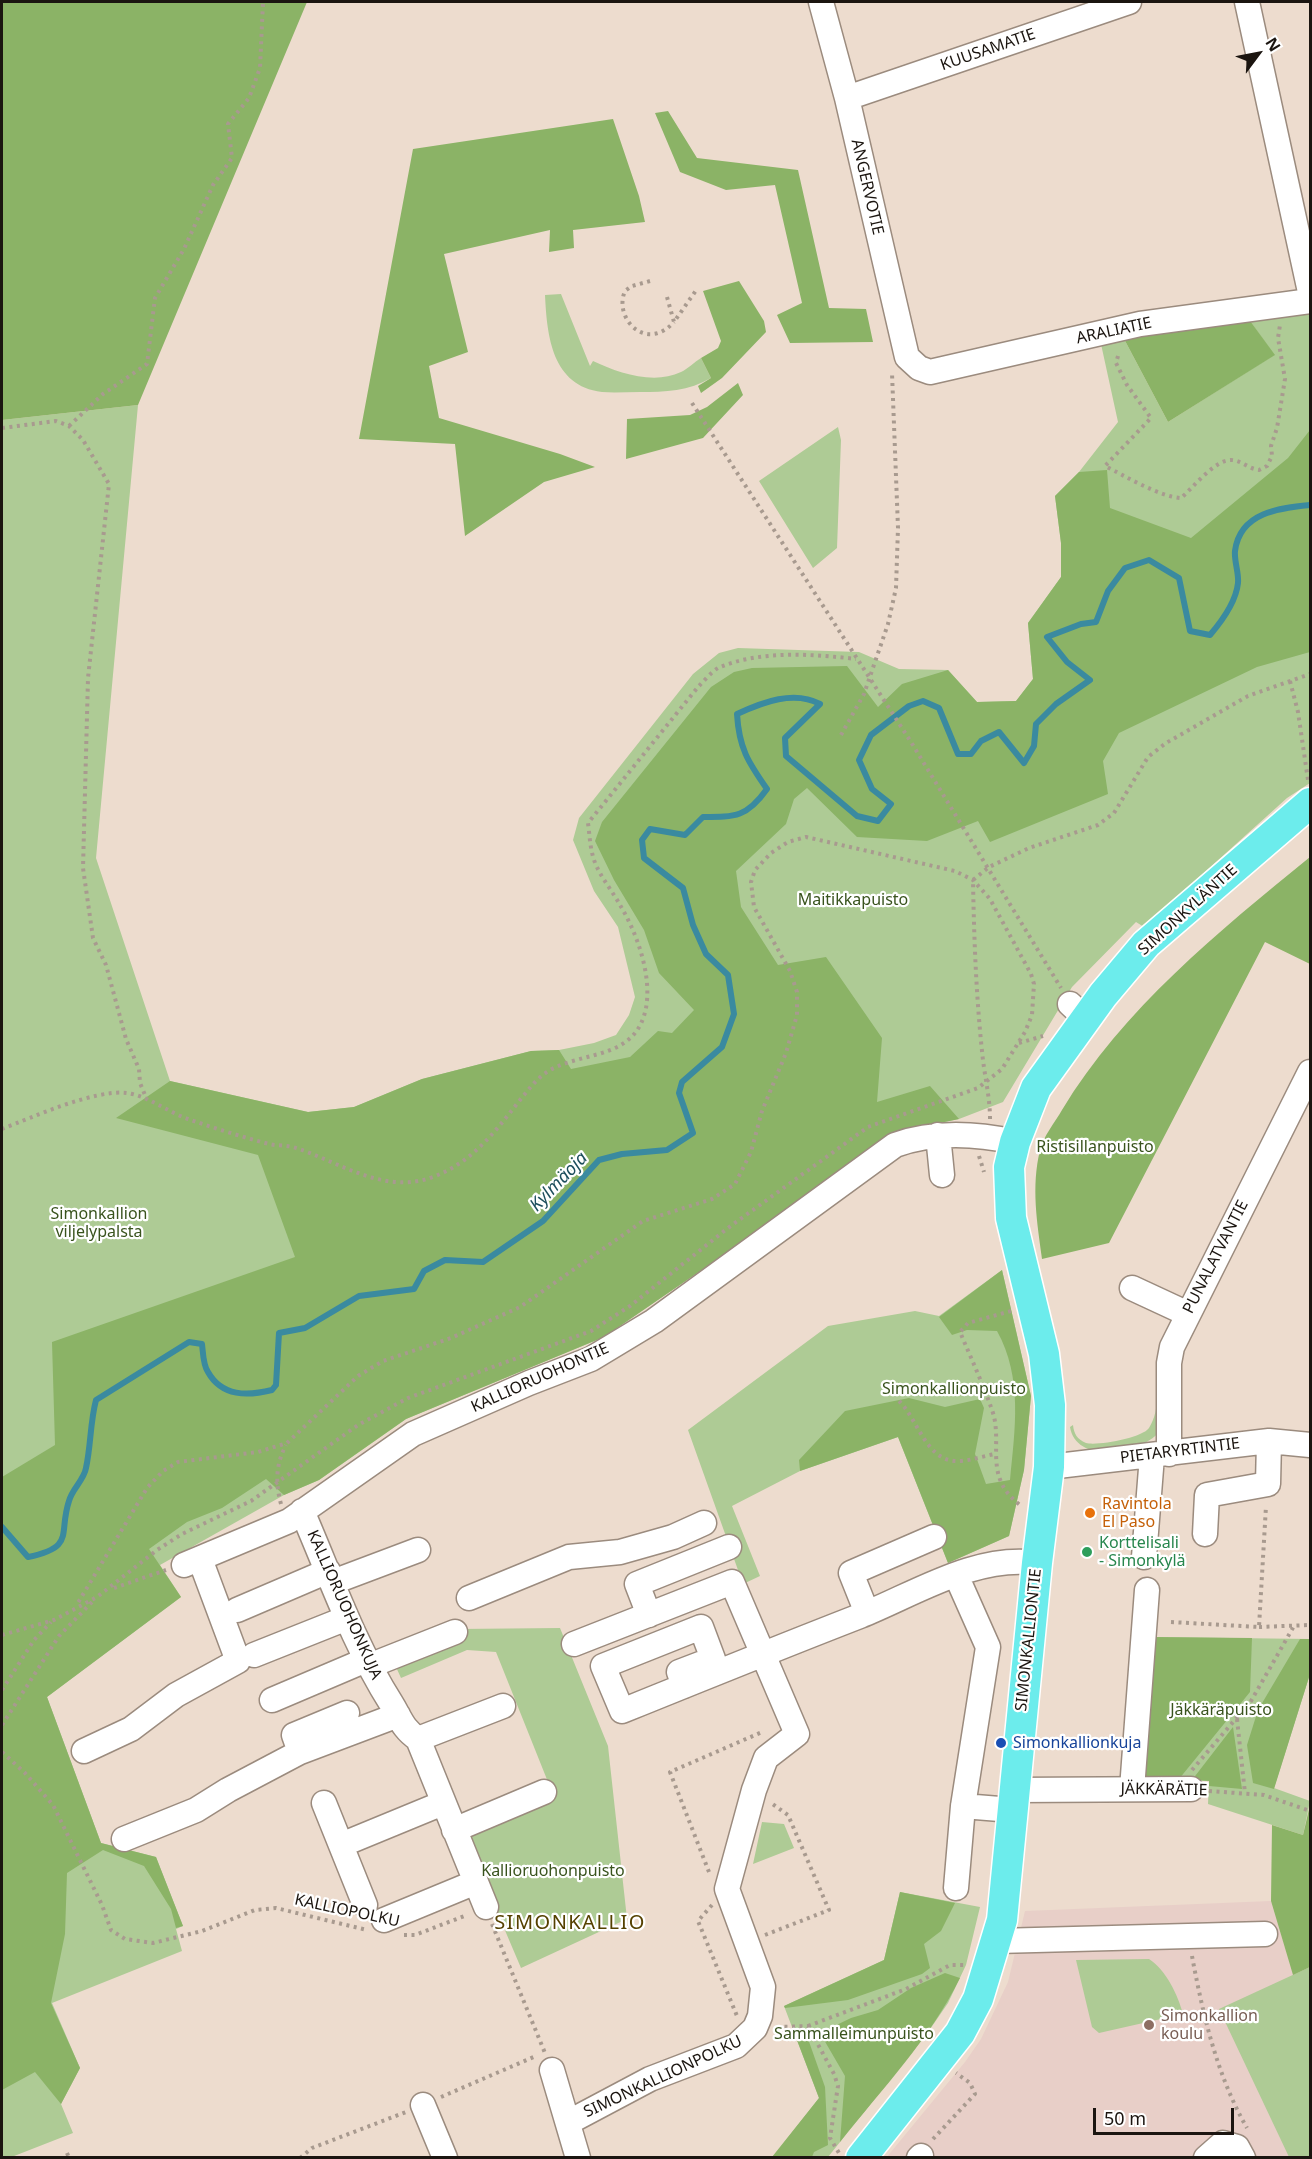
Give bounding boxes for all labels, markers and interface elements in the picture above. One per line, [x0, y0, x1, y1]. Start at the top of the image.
north arrow [1228, 24, 1288, 84]
street label: KUUSAMATIE [938, 25, 1038, 75]
text: N [1260, 33, 1286, 56]
street label: ANGERVOTIE [847, 137, 887, 237]
street label: ARALIATIE [1075, 314, 1153, 348]
street label: SIMONKYLÄNTIE [1135, 861, 1241, 959]
park label: Maitikkapuisto [798, 890, 908, 910]
park label: Ristisillanpuisto [1036, 1137, 1154, 1157]
water label: Kylmäoja [525, 1148, 593, 1216]
street label: PUNALATVANTIE [1179, 1197, 1253, 1317]
park label: Simonkallion viljelypalsta [51, 1204, 147, 1242]
street label: KALLIORUOHONTIE [468, 1339, 612, 1417]
park label: Simonkallionpuisto [882, 1379, 1026, 1399]
street label: PIETARYRTINTIE [1119, 1434, 1241, 1468]
place label: Ravintola El Paso [1102, 1494, 1172, 1532]
marker: Ravintola El Paso [1083, 1506, 1097, 1520]
street label: KALLIORUOHONKUJA [302, 1527, 386, 1683]
place label: Korttelisali - Simonkylä [1099, 1533, 1186, 1571]
marker: Korttelisali - Simonkylä [1080, 1545, 1094, 1559]
street label: SIMONKALLIONTIE [1012, 1568, 1046, 1712]
park label: Jäkkäräpuisto [1170, 1700, 1272, 1720]
place label: Simonkallionkuja [1013, 1733, 1141, 1753]
marker: Simonkallionkuja [994, 1736, 1008, 1750]
street label: JÄKKÄRÄTIE [1120, 1780, 1208, 1800]
park label: Kallioruohonpuisto [481, 1861, 625, 1881]
street label: KALLIOPOLKU [293, 1890, 401, 1932]
district label: SIMONKALLIO [494, 1911, 646, 1935]
place label: Simonkallion koulu [1161, 2006, 1258, 2044]
marker: Simonkallion koulu [1142, 2018, 1156, 2032]
park label: Sammalleimunpuisto [774, 2024, 934, 2044]
street label: SIMONKALLIONPOLKU [581, 2032, 745, 2122]
scale bar [1096, 2096, 1237, 2134]
text: 50 m [1104, 2106, 1146, 2130]

